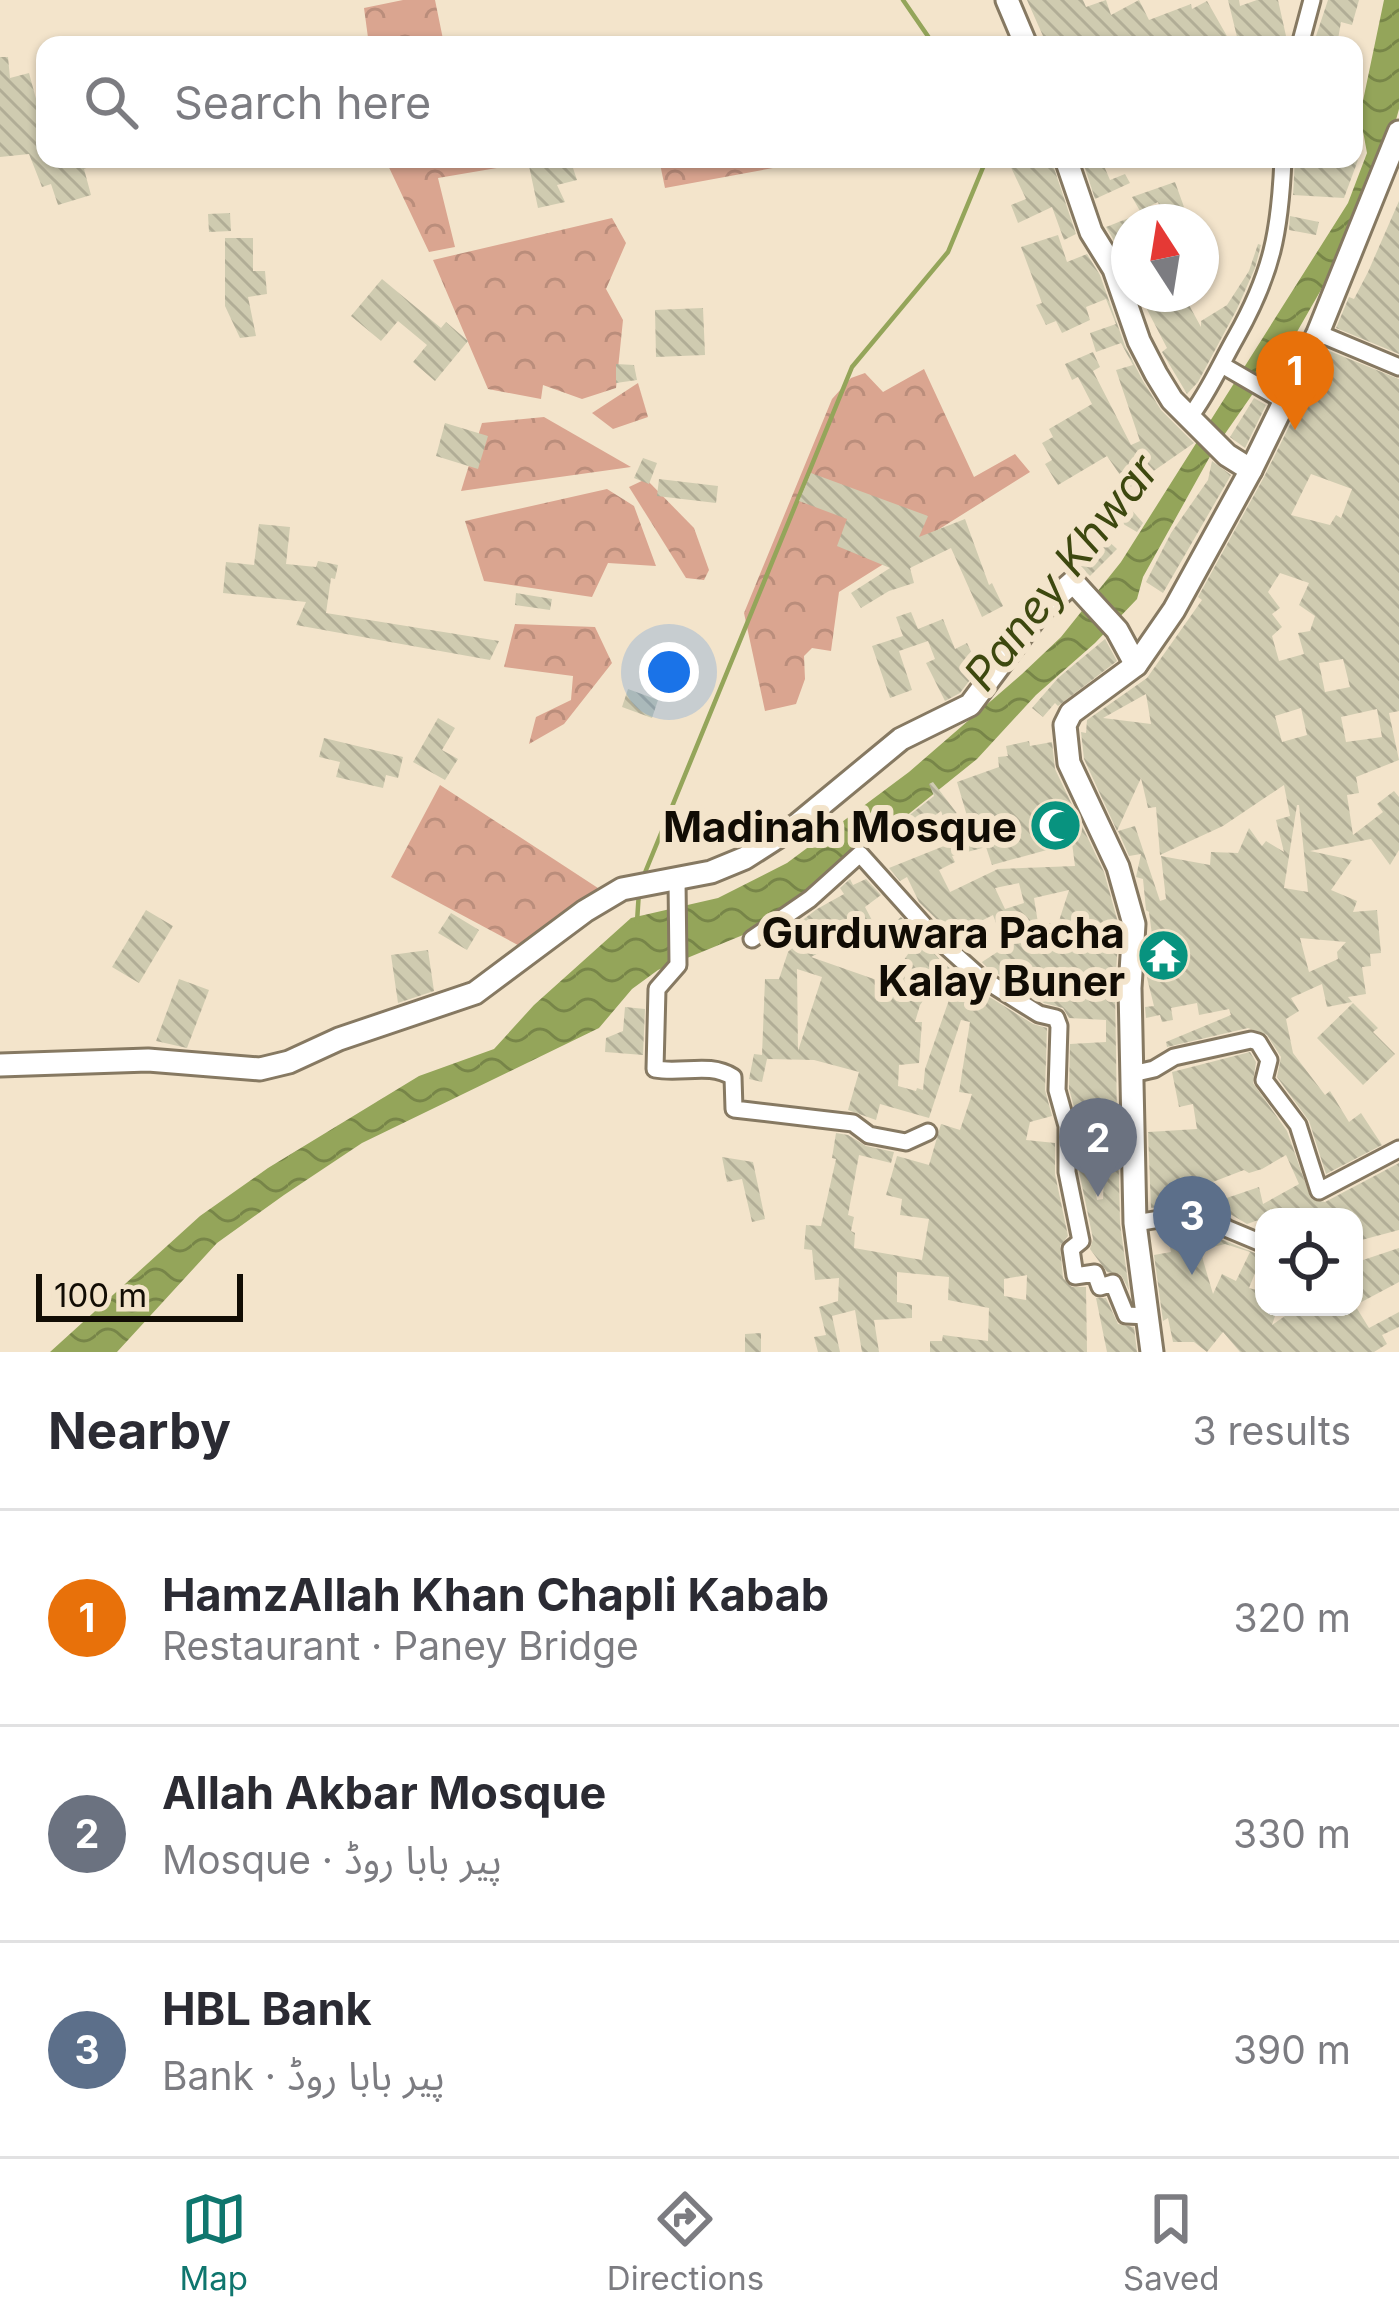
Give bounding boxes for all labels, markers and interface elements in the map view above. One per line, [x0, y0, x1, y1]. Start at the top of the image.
search box [36, 36, 1363, 168]
icon: search [78, 69, 144, 135]
text: Search here [174, 75, 431, 130]
north arrow [1111, 204, 1219, 312]
pin: 1 [1256, 331, 1334, 430]
water label: Paney Khwar [952, 442, 1171, 700]
your location [639, 642, 699, 702]
mosque icon: Madinah Mosque [1028, 798, 1084, 854]
place label: Madinah Mosque [663, 801, 1017, 852]
place label: Gurduwara Pacha Kalay Buner [761, 907, 1125, 1006]
temple icon: Gurduwara Pacha Kalay Buner [1136, 928, 1192, 984]
pin: 2 [1059, 1098, 1137, 1197]
pin: 3 [1153, 1176, 1231, 1275]
map controls [1255, 1208, 1363, 1316]
button: locate [1255, 1208, 1363, 1316]
scale bar [36, 1268, 243, 1321]
text: 100 m [54, 1275, 147, 1315]
text: Nearby [48, 1400, 231, 1461]
text: 3 results [1193, 1407, 1351, 1454]
text: HamzAllah Khan Chapli Kabab [162, 1567, 829, 1622]
text: 1 [79, 1594, 95, 1641]
text: 320 m [1233, 1594, 1351, 1641]
text: Restaurant · Paney Bridge [162, 1622, 639, 1669]
text: Allah Akbar Mosque [162, 1765, 606, 1820]
text: 2 [75, 1810, 99, 1857]
text: 330 m [1233, 1810, 1351, 1857]
text: Mosque · پیر بابا روڈ [162, 1836, 502, 1883]
text: HBL Bank [162, 1981, 372, 2036]
text: 3 [74, 2026, 100, 2073]
text: 390 m [1233, 2026, 1351, 2073]
text: Bank · پیر بابا روڈ [162, 2052, 445, 2099]
tab: Map [179, 2186, 248, 2298]
tab: Directions [607, 2186, 764, 2298]
tab: Saved [1123, 2186, 1220, 2298]

